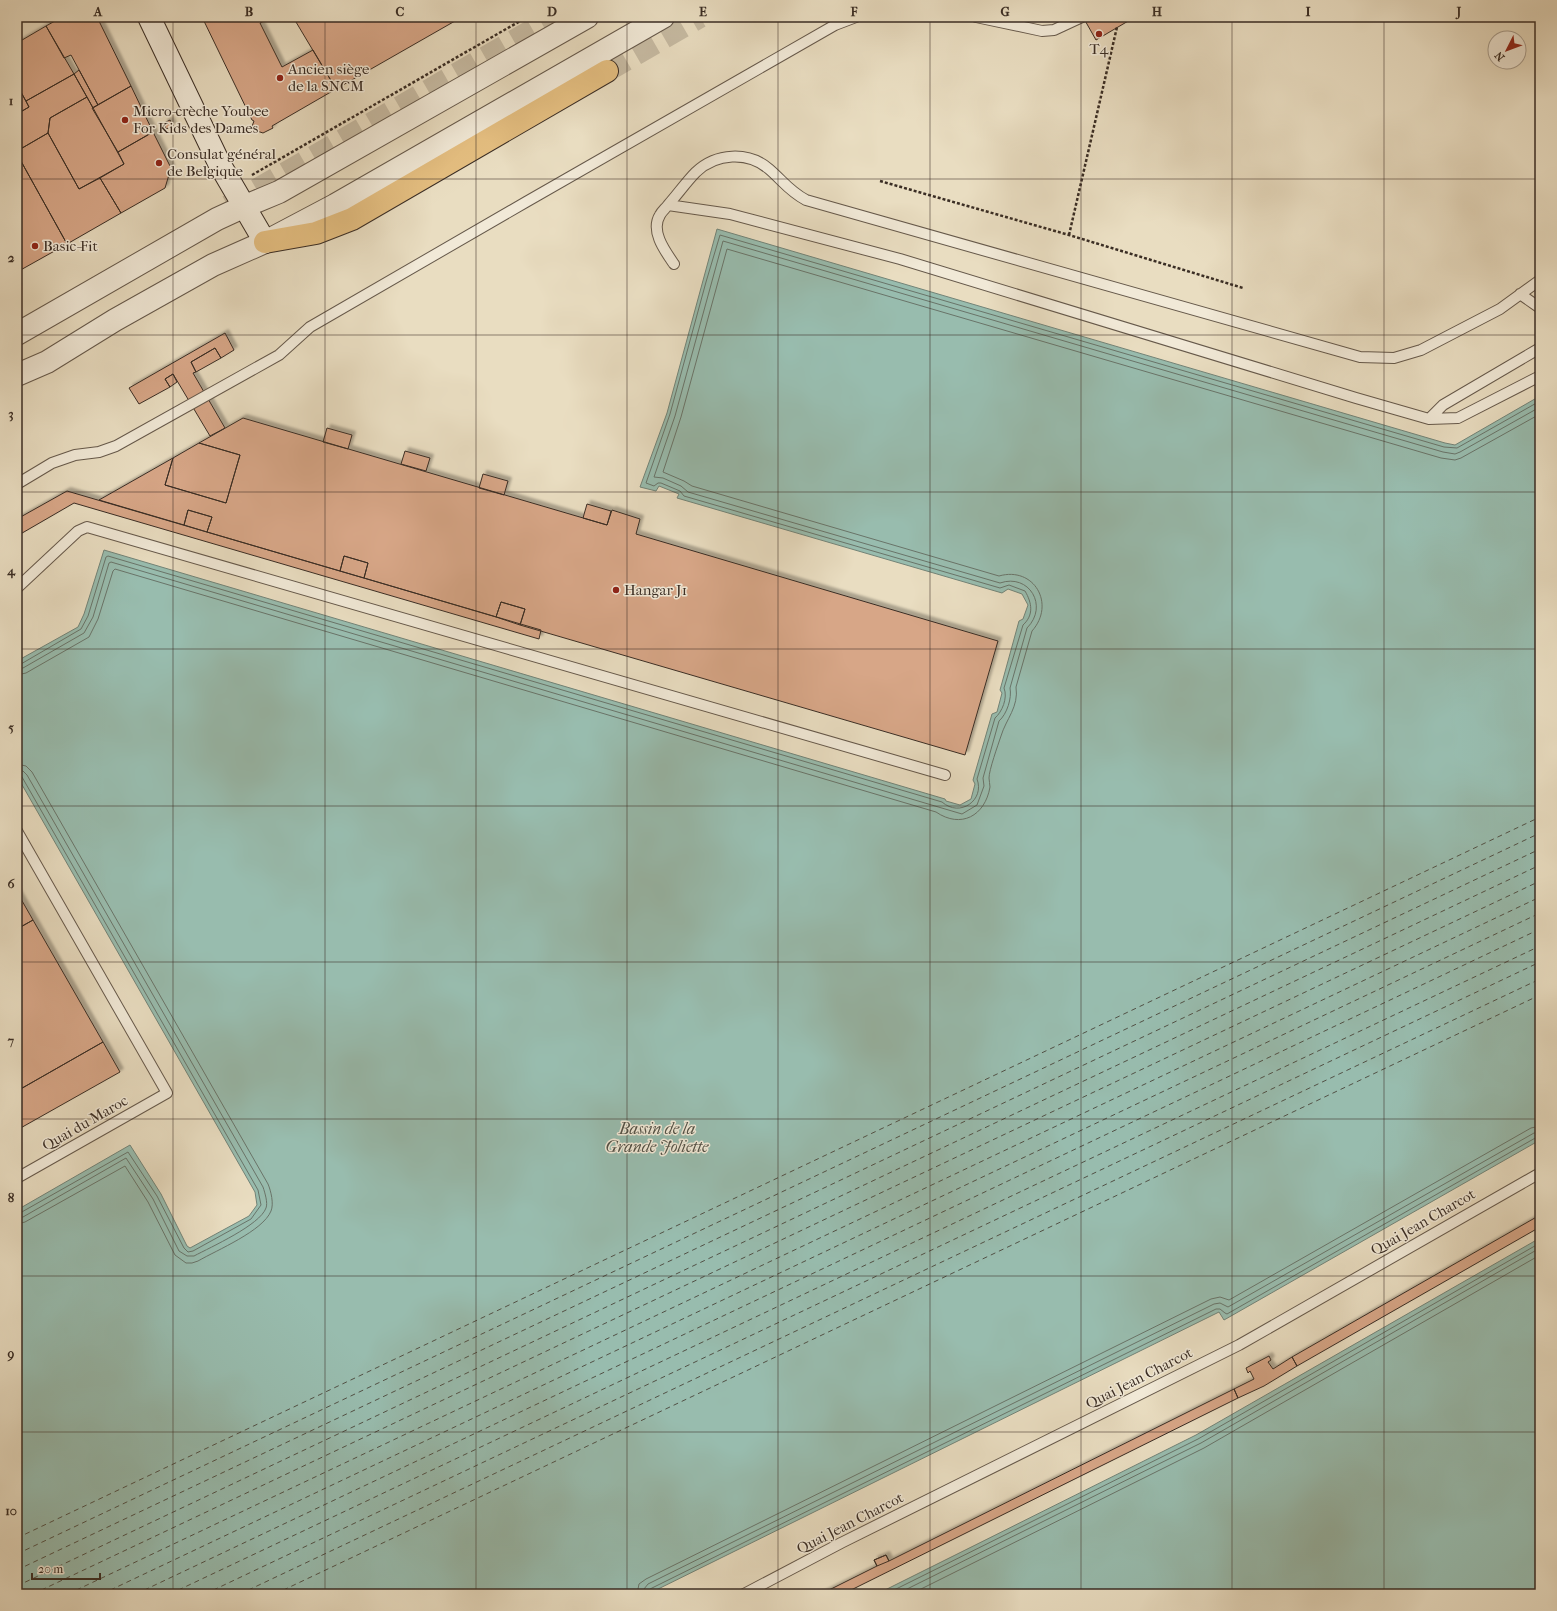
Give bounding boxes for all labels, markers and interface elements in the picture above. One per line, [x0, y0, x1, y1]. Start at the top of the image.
text: A [93, 4, 103, 19]
text: B [245, 4, 254, 19]
text: C [396, 4, 405, 19]
text: D [547, 4, 557, 19]
text: E [699, 4, 707, 19]
text: F [850, 4, 858, 19]
text: G [1000, 4, 1010, 19]
text: H [1152, 4, 1163, 19]
text: I [1305, 4, 1311, 19]
text: J [1455, 4, 1462, 20]
marker: T4 [1094, 29, 1104, 39]
north arrow [1487, 30, 1527, 70]
place label: T4 [1090, 40, 1110, 58]
text: N [1492, 48, 1508, 64]
place label: Ancien siège de la SNCM [287, 60, 370, 95]
marker: Ancien siège de la SNCM [275, 73, 285, 83]
text: 1 [9, 93, 14, 108]
place label: Micro-crèche Youbee For Kids des Dames [133, 102, 269, 137]
marker: Micro-crèche Youbee For Kids des Dames [120, 115, 130, 125]
place label: Consulat général de Belgique [167, 145, 276, 180]
marker: Consulat général de Belgique [154, 158, 164, 168]
place label: Basic-Fit [43, 237, 98, 255]
marker: Basic-Fit [30, 241, 40, 251]
text: 2 [8, 250, 15, 265]
text: 3 [8, 406, 14, 422]
text: 4 [6, 563, 16, 579]
place label: Hangar J1 [624, 581, 687, 599]
marker: Hangar J1 [611, 585, 621, 595]
text: 5 [8, 720, 14, 735]
text: 6 [7, 876, 15, 891]
text: 7 [7, 1033, 15, 1048]
street label: Quai du Maroc [39, 1091, 131, 1155]
water label: Bassin de la Grande Joliette [605, 1119, 709, 1156]
street label: Quai Jean Charcot [1368, 1184, 1479, 1259]
text: 8 [8, 1190, 15, 1205]
street label: Quai Jean Charcot [1083, 1343, 1196, 1413]
text: 9 [7, 1346, 15, 1362]
street label: Quai Jean Charcot [794, 1488, 907, 1558]
text: 10 [5, 1503, 17, 1518]
scale bar [32, 1555, 100, 1581]
text: 20 m [38, 1562, 63, 1576]

